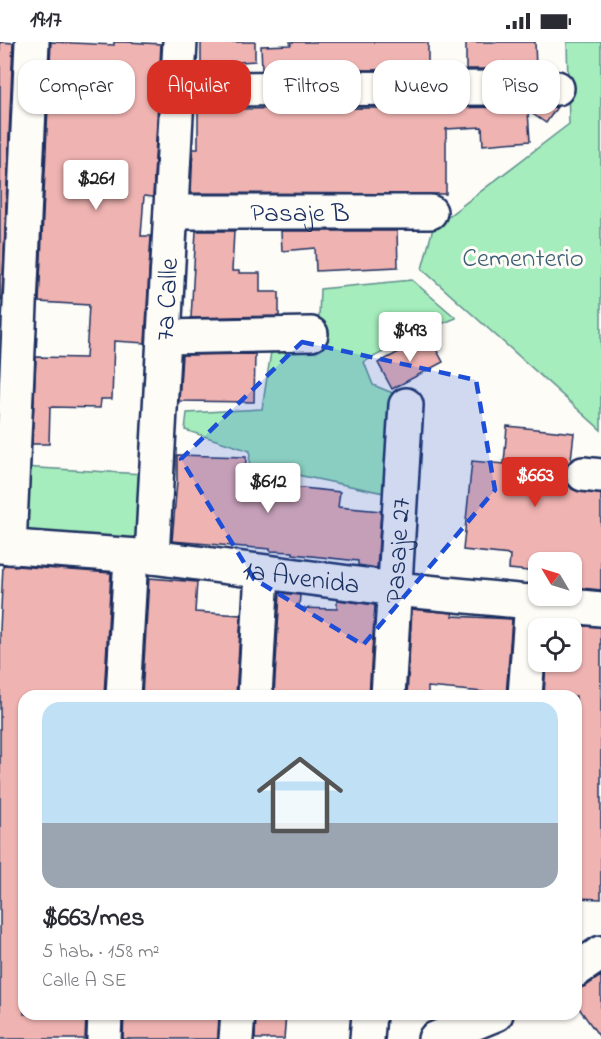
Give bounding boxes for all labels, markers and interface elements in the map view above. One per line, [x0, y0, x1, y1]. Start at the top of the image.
text: 19:17 [30, 5, 62, 37]
chip: Comprar [18, 60, 135, 114]
chip: Alquilar [147, 60, 251, 114]
chip: Filtros [263, 60, 361, 114]
chip: Nuevo [373, 60, 470, 114]
chip: Piso [482, 60, 560, 114]
pin: $261 [60, 160, 132, 211]
text: $261 [77, 165, 115, 194]
street label: Pasaje B [250, 195, 350, 234]
park label: Cementerio [462, 240, 584, 279]
street label: 7a Calle [147, 256, 190, 342]
pin: $493 [374, 312, 446, 363]
text: $493 [393, 317, 427, 346]
pin: $663 [499, 457, 571, 508]
text: $663 [516, 462, 554, 491]
pin: $612 [232, 463, 304, 514]
text: $612 [249, 468, 287, 497]
street label: Pasaje 27 [377, 496, 422, 604]
street label: 1a Avenida [240, 552, 362, 606]
north arrow [528, 552, 582, 606]
map controls [528, 552, 582, 672]
button: locate [528, 618, 582, 672]
icon: home [246, 741, 354, 849]
text: $663/mes [42, 900, 144, 938]
text: 5 hab. · 158 m² [42, 938, 159, 967]
text: Calle A SE [42, 967, 127, 996]

